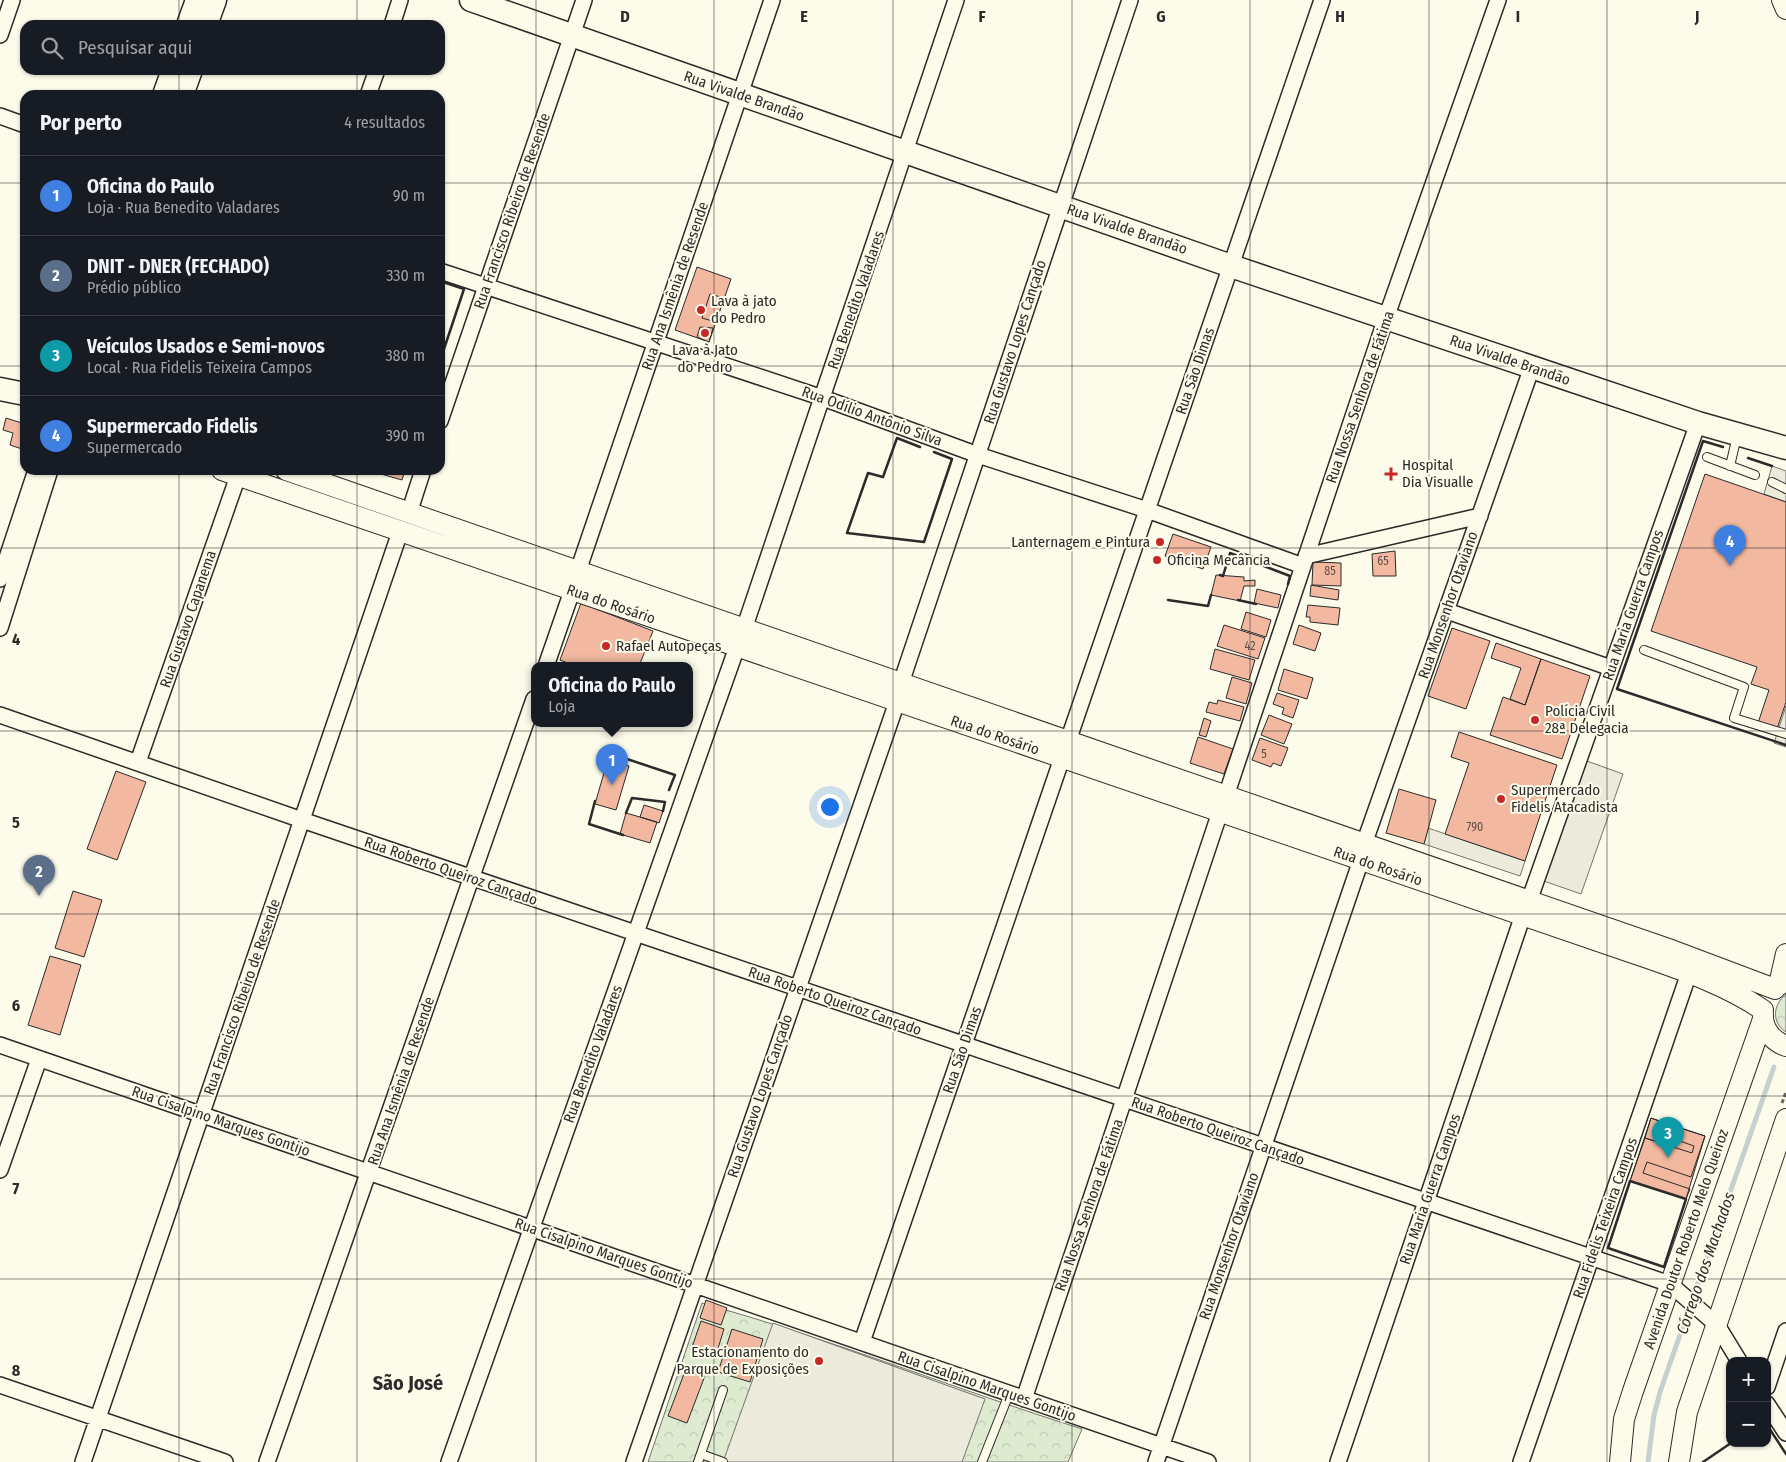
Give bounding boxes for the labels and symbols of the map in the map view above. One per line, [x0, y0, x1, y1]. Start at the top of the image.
text: D [620, 7, 630, 26]
text: E [800, 7, 808, 26]
text: F [978, 7, 986, 26]
text: G [1156, 7, 1166, 26]
text: H [1335, 7, 1345, 26]
text: I [1516, 7, 1520, 26]
text: J [1694, 7, 1699, 26]
street label: Rua Vivalde Brandão [681, 67, 807, 125]
street label: Rua Francisco Ribeiro de Resende [470, 111, 554, 311]
street label: Rua Ana Ismênia de Resende [638, 199, 712, 373]
street label: Rua Vivalde Brandão [1064, 200, 1190, 258]
street label: Rua Benedito Valadares [824, 228, 888, 372]
street label: Rua Gustavo Lopes Cançado [980, 258, 1050, 426]
place label: Lava à jato do Pedro [711, 292, 777, 327]
marker: Lava à jato do Pedro [695, 304, 707, 316]
street label: Rua Nossa Senhora de Fátima [1322, 308, 1398, 486]
street label: Rua São Dimas [1172, 325, 1218, 417]
marker: Lava à Jato do Pedro [699, 327, 711, 339]
street label: Rua Vivalde Brandão [1447, 331, 1573, 389]
place label: Lava à Jato do Pedro [672, 341, 738, 376]
street label: Rua Odílio Antônio Silva [799, 382, 945, 450]
place label: Hospital Dia Visualle [1402, 456, 1474, 491]
marker: Hospital Dia Visualle [1384, 467, 1398, 481]
pin: 4 [1714, 525, 1746, 566]
street label: Rua Maria Guerra Campos [1599, 527, 1667, 683]
street label: Rua Monsenhor Otaviano [1414, 529, 1482, 681]
place label: Lanternagem e Pintura [1011, 533, 1150, 551]
marker: Lanternagem e Pintura [1154, 536, 1166, 548]
street label: Rua Gustavo Capanema [156, 548, 220, 690]
place label: Oficina Mecância [1167, 551, 1270, 569]
marker: Oficina Mecância [1151, 554, 1163, 566]
house number: 65 [1377, 554, 1389, 568]
house number: 85 [1324, 564, 1336, 578]
street label: Rua do Rosário [564, 580, 658, 628]
text: 4 [12, 630, 20, 649]
place label: Rafael Autopeças [616, 637, 722, 655]
house number: 42 [1245, 639, 1255, 653]
marker: Rafael Autopeças [600, 640, 612, 652]
place label: Polícia Civil 28ª Delegacia [1545, 702, 1629, 737]
street label: Rua do Rosário [948, 711, 1042, 759]
marker: Polícia Civil 28ª Delegacia [1529, 714, 1541, 726]
pin: 1 [596, 744, 628, 785]
house number: 5 [1261, 747, 1267, 761]
place label: Supermercado Fidelis Atacadista [1511, 781, 1618, 816]
marker: Supermercado Fidelis Atacadista [1495, 793, 1507, 805]
your location [817, 794, 843, 820]
text: 5 [12, 813, 20, 832]
house number: 790 [1467, 820, 1483, 834]
street label: Rua Roberto Queiroz Cançado [362, 833, 540, 909]
street label: Rua do Rosário [1331, 842, 1425, 890]
pin: 2 [23, 855, 55, 896]
street label: Rua Francisco Ribeiro de Resende [200, 897, 284, 1097]
street label: Rua Roberto Queiroz Cançado [746, 963, 924, 1039]
street label: Rua Benedito Valadares [560, 983, 626, 1125]
street label: Rua Ana Ismênia de Resende [364, 994, 438, 1168]
text: 6 [12, 996, 20, 1015]
street label: Rua São Dimas [939, 1004, 985, 1096]
street label: Rua Gustavo Lopes Cançado [724, 1012, 796, 1180]
street label: Rua Cisalpino Marques Gontijo [129, 1082, 313, 1160]
street label: Rua Roberto Queiroz Cançado [1129, 1093, 1307, 1169]
street label: Rua Maria Guerra Campos [1396, 1111, 1464, 1267]
street label: Rua Nossa Senhora de Fátima [1051, 1116, 1127, 1294]
pin: 3 [1652, 1117, 1684, 1158]
street label: Avenida Doutor Roberto Melo Queiroz [1640, 1127, 1732, 1351]
street label: Rua Fidelis Teixeira Campos [1569, 1135, 1641, 1301]
street label: Rua Monsenhor Otaviano [1195, 1170, 1263, 1322]
text: 7 [13, 1179, 20, 1198]
water label: Córrego dos Machados [1672, 1189, 1739, 1337]
street label: Rua Cisalpino Marques Gontijo [512, 1214, 696, 1292]
place label: Estacionamento do Parque de Exposições [676, 1343, 809, 1378]
street label: Rua Cisalpino Marques Gontijo [895, 1347, 1079, 1425]
marker: Estacionamento do Parque de Exposições [813, 1355, 825, 1367]
text: 8 [12, 1361, 21, 1380]
district label: São José [373, 1371, 443, 1395]

